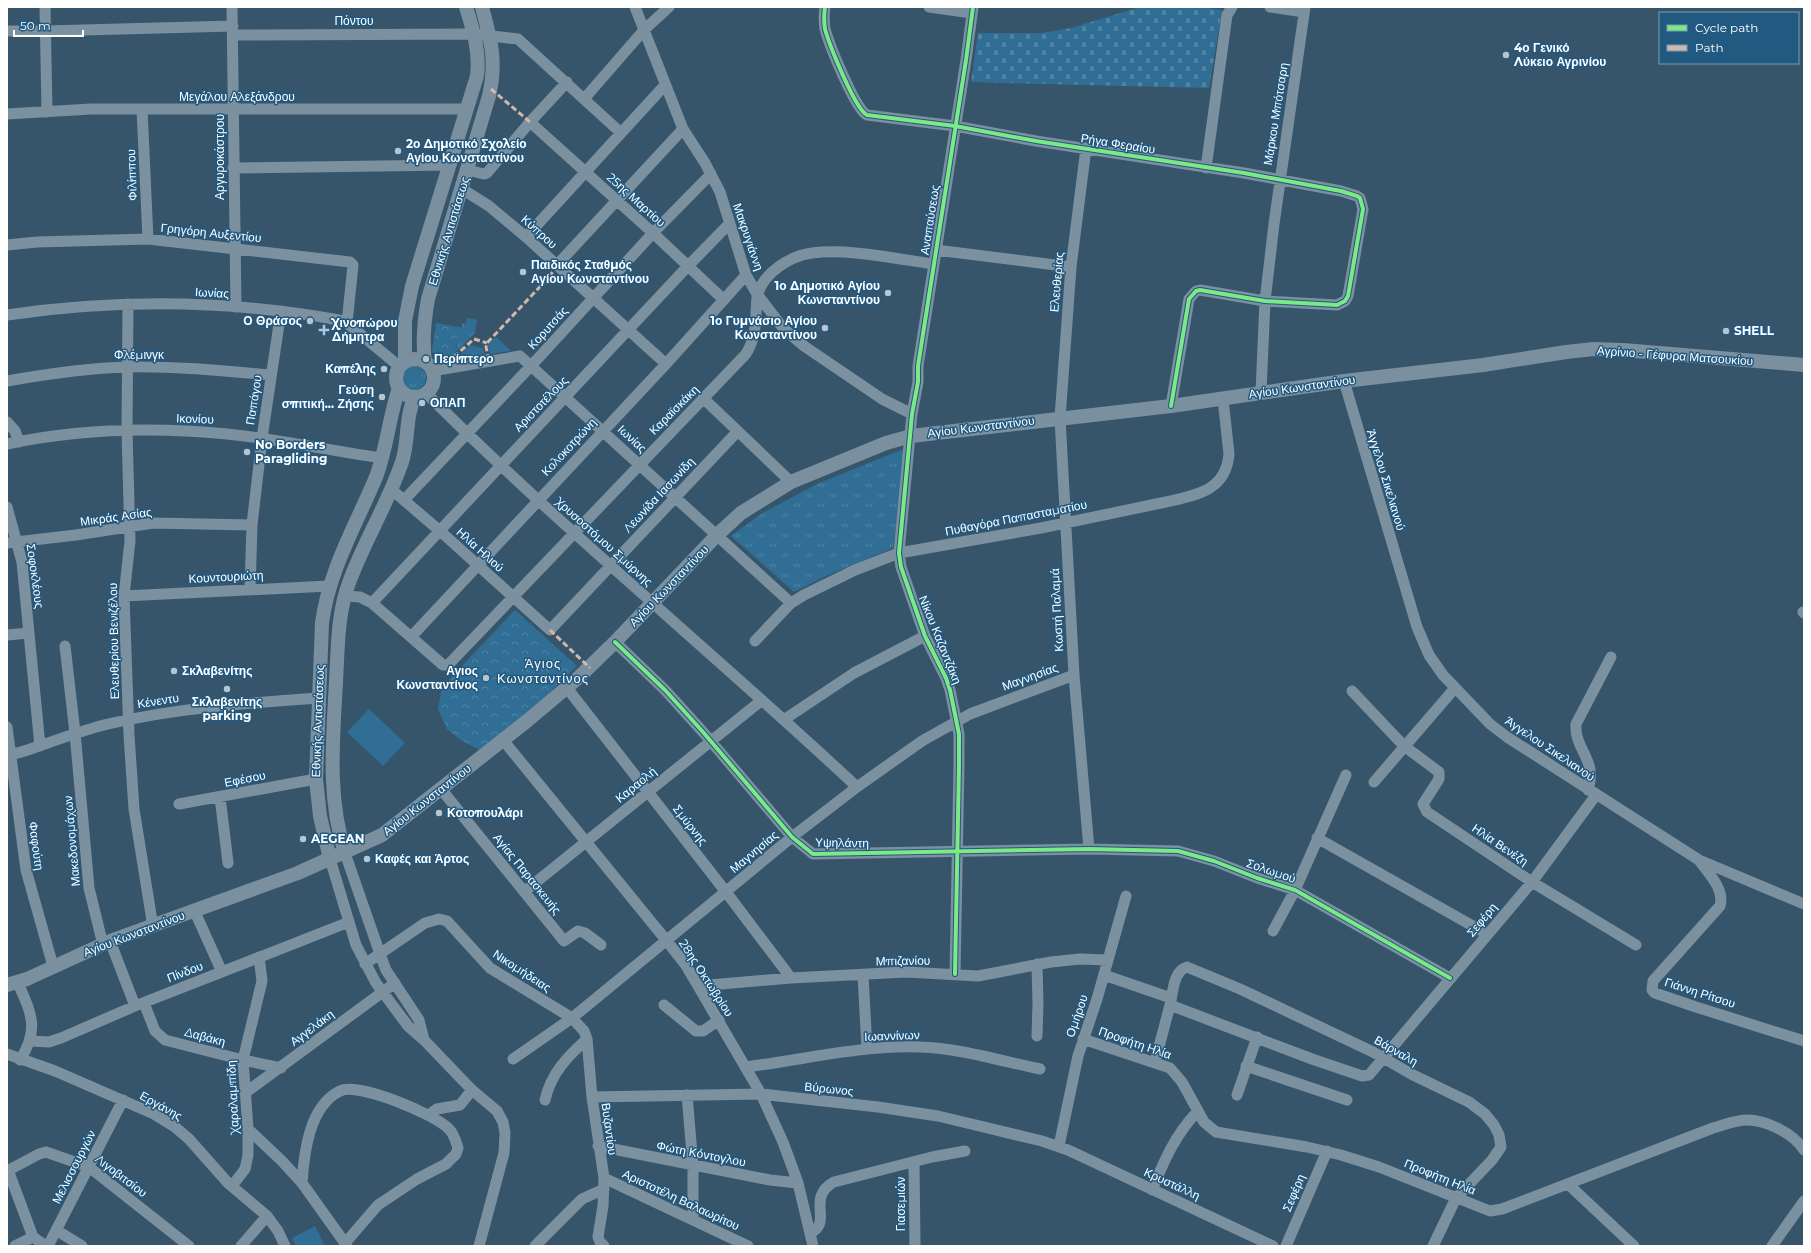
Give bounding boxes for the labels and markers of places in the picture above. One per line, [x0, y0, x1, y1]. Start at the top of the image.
place label: 4ο Γενικό Λύκειο Αγρινίου [1513, 40, 1606, 69]
marker: 4ο Γενικό Λύκειο Αγρινίου [1501, 50, 1511, 60]
place label: 2ο Δημοτικό Σχολείο Αγίου Κωνσταντίνου [406, 136, 527, 165]
marker: 2ο Δημοτικό Σχολείο Αγίου Κωνσταντίνου [393, 146, 403, 156]
place label: Παιδικός Σταθμός Αγίου Κωνσταντίνου [531, 257, 649, 286]
marker: Παιδικός Σταθμός Αγίου Κωνσταντίνου [518, 267, 528, 277]
place label: 1ο Δημοτικό Αγίου Κωνσταντίνου [775, 278, 880, 307]
marker: 1ο Δημοτικό Αγίου Κωνσταντίνου [883, 288, 893, 298]
place label: Ο Θράσος [243, 313, 302, 328]
place label: 1ο Γυμνάσιο Αγίου Κωνσταντίνου [710, 313, 817, 342]
place label: Χινοπώρου Δήμητρα [330, 315, 397, 344]
marker: Ο Θράσος [305, 316, 315, 326]
marker: 1ο Γυμνάσιο Αγίου Κωνσταντίνου [820, 323, 830, 333]
place label: SHELL [1734, 323, 1775, 338]
marker: Χινοπώρου Δήμητρα [319, 325, 329, 335]
marker: SHELL [1721, 326, 1731, 336]
place label: Περίπτερο [434, 351, 494, 366]
marker: Περίπτερο [421, 354, 431, 364]
place label: Καπέλης [325, 361, 376, 376]
marker: Καπέλης [379, 364, 389, 374]
place label: Γεύση σπιτική... Ζήσης [282, 382, 374, 411]
marker: Γεύση σπιτική... Ζήσης [377, 392, 387, 402]
place label: ΟΠΑΠ [430, 395, 465, 410]
marker: ΟΠΑΠ [417, 398, 427, 408]
place label: No Borders Paragliding [255, 437, 327, 466]
marker: No Borders Paragliding [242, 447, 252, 457]
place label: Σκλαβενίτης [182, 663, 252, 678]
place label: Αγιος Κωνσταντίνος [397, 663, 478, 692]
marker: Σκλαβενίτης [169, 666, 179, 676]
marker: Αγιος Κωνσταντίνος [481, 673, 491, 683]
marker: Σκλαβενίτης parking [222, 684, 232, 694]
place label: Σκλαβενίτης parking [192, 694, 262, 723]
place label: Κοτοπουλάρι [447, 805, 523, 820]
marker: Κοτοπουλάρι [434, 808, 444, 818]
place label: AEGEAN [310, 831, 364, 846]
marker: AEGEAN [298, 834, 308, 844]
place label: Καφές και Άρτος [375, 851, 469, 866]
marker: Καφές και Άρτος [362, 854, 372, 864]

